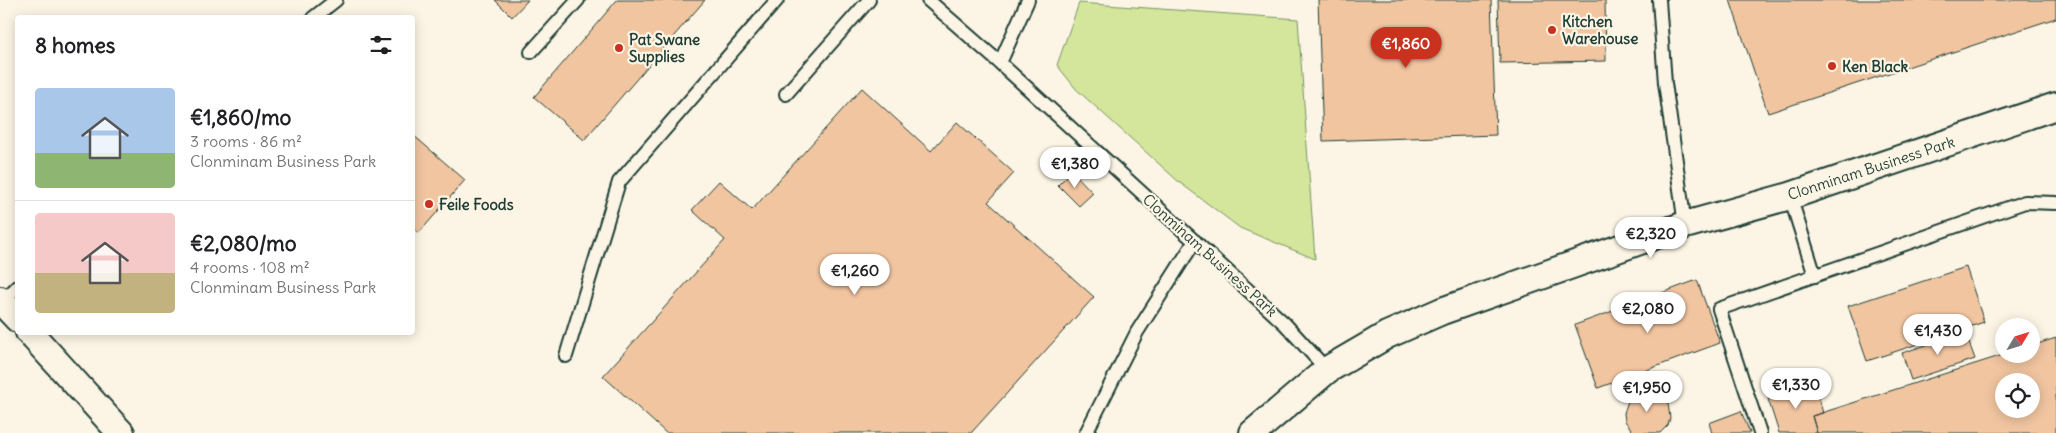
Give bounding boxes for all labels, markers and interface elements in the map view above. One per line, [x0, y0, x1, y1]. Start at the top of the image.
place label: Kitchen Warehouse [1562, 12, 1638, 48]
marker: Kitchen Warehouse [1546, 24, 1558, 36]
pin: €1,860 [1365, 27, 1447, 69]
place label: Pat Swane Supplies [629, 30, 700, 67]
icon: filters [367, 31, 395, 59]
text: 8 homes [35, 32, 115, 59]
text: €1,860 [1382, 33, 1430, 53]
marker: Pat Swane Supplies [613, 42, 625, 54]
place label: Ken Black [1842, 57, 1909, 76]
marker: Ken Black [1826, 60, 1838, 72]
text: €1,860/mo [190, 104, 291, 131]
icon: home [75, 108, 135, 168]
text: 3 rooms · 86 m² [190, 131, 302, 151]
street label: Clonminam Business Park [1785, 132, 1957, 204]
pin: €1,380 [1034, 146, 1116, 189]
text: Clonminam Business Park [190, 151, 376, 171]
text: €1,380 [1051, 153, 1099, 173]
street label: Clonminam Business Park [1139, 190, 1281, 321]
place label: Feile Foods [439, 195, 514, 214]
marker: Feile Foods [423, 198, 435, 210]
pin: €2,320 [1610, 216, 1692, 259]
text: €2,320 [1626, 223, 1676, 243]
text: €2,080/mo [190, 230, 297, 257]
icon: home [75, 233, 135, 293]
pin: €1,260 [814, 254, 896, 296]
text: 4 rooms · 108 m² [190, 257, 310, 277]
text: €1,260 [831, 260, 879, 280]
text: Clonminam Business Park [190, 277, 376, 297]
pin: €2,080 [1607, 292, 1689, 334]
text: €2,080 [1622, 298, 1674, 318]
pin: €1,430 [1897, 314, 1979, 356]
north arrow [1995, 318, 2040, 362]
map controls [1995, 318, 2040, 418]
text: €1,430 [1914, 320, 1962, 340]
pin: €1,330 [1755, 368, 1837, 410]
pin: €1,950 [1606, 370, 1688, 413]
button: locate [1995, 373, 2040, 418]
text: €1,330 [1772, 374, 1820, 394]
text: €1,950 [1623, 377, 1671, 397]

